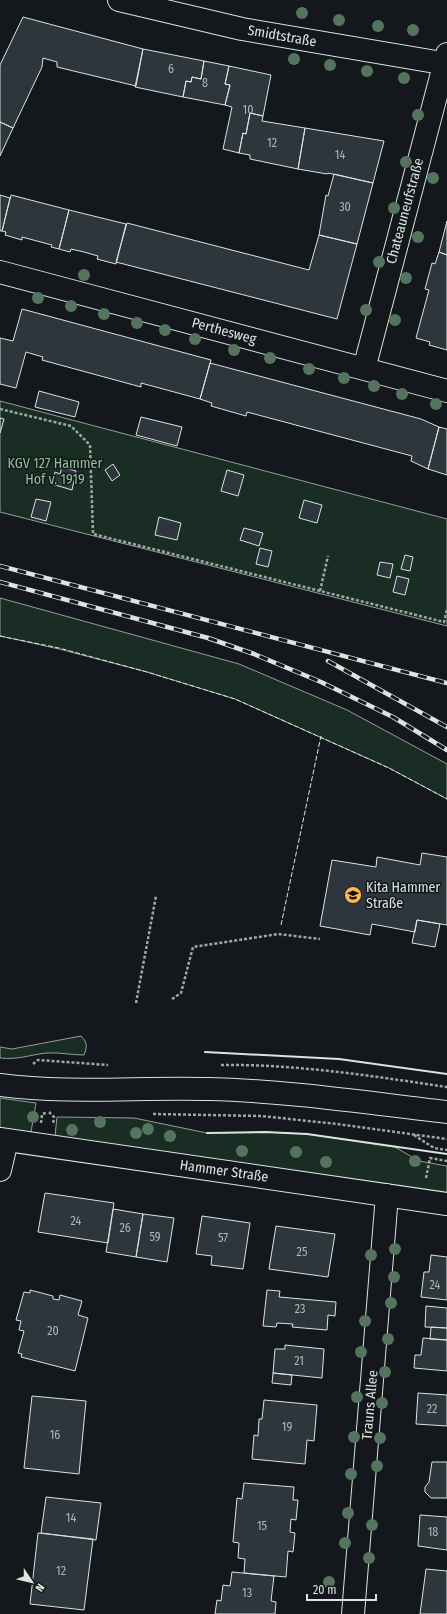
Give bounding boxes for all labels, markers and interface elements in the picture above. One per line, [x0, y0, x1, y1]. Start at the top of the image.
street label: Smidtstraße [246, 22, 318, 50]
house number: 6 [168, 62, 174, 76]
house number: 8 [202, 76, 208, 90]
house number: 10 [243, 103, 253, 117]
house number: 12 [267, 136, 277, 150]
house number: 14 [335, 148, 345, 162]
street label: Chateauneufstraße [383, 156, 427, 266]
house number: 30 [339, 200, 351, 214]
street label: Perthesweg [190, 314, 259, 348]
park label: KGV 127 Hammer Hof v. 1919 [8, 455, 103, 488]
place label: Kita Hammer Straße [366, 879, 440, 912]
school or university icon: Kita Hammer Straße [343, 885, 363, 905]
street label: Hammer Straße [179, 1156, 269, 1186]
house number: 24 [71, 1214, 82, 1228]
house number: 26 [119, 1221, 131, 1235]
house number: 59 [149, 1230, 161, 1244]
house number: 57 [218, 1231, 228, 1245]
house number: 25 [297, 1245, 308, 1259]
house number: 24 [430, 1278, 441, 1292]
house number: 23 [295, 1302, 305, 1316]
house number: 20 [47, 1324, 59, 1338]
house number: 21 [294, 1354, 304, 1368]
street label: Trauns Allee [358, 1369, 382, 1441]
house number: 22 [427, 1402, 437, 1416]
house number: 19 [282, 1420, 292, 1434]
house number: 16 [50, 1428, 60, 1442]
house number: 14 [66, 1511, 76, 1525]
house number: 15 [257, 1519, 268, 1533]
house number: 18 [428, 1525, 438, 1539]
north arrow [12, 1562, 52, 1602]
house number: 12 [56, 1564, 66, 1578]
scale bar [307, 1576, 376, 1602]
text: N [33, 1581, 47, 1594]
text: 20 m [313, 1583, 337, 1597]
house number: 13 [242, 1586, 252, 1600]

